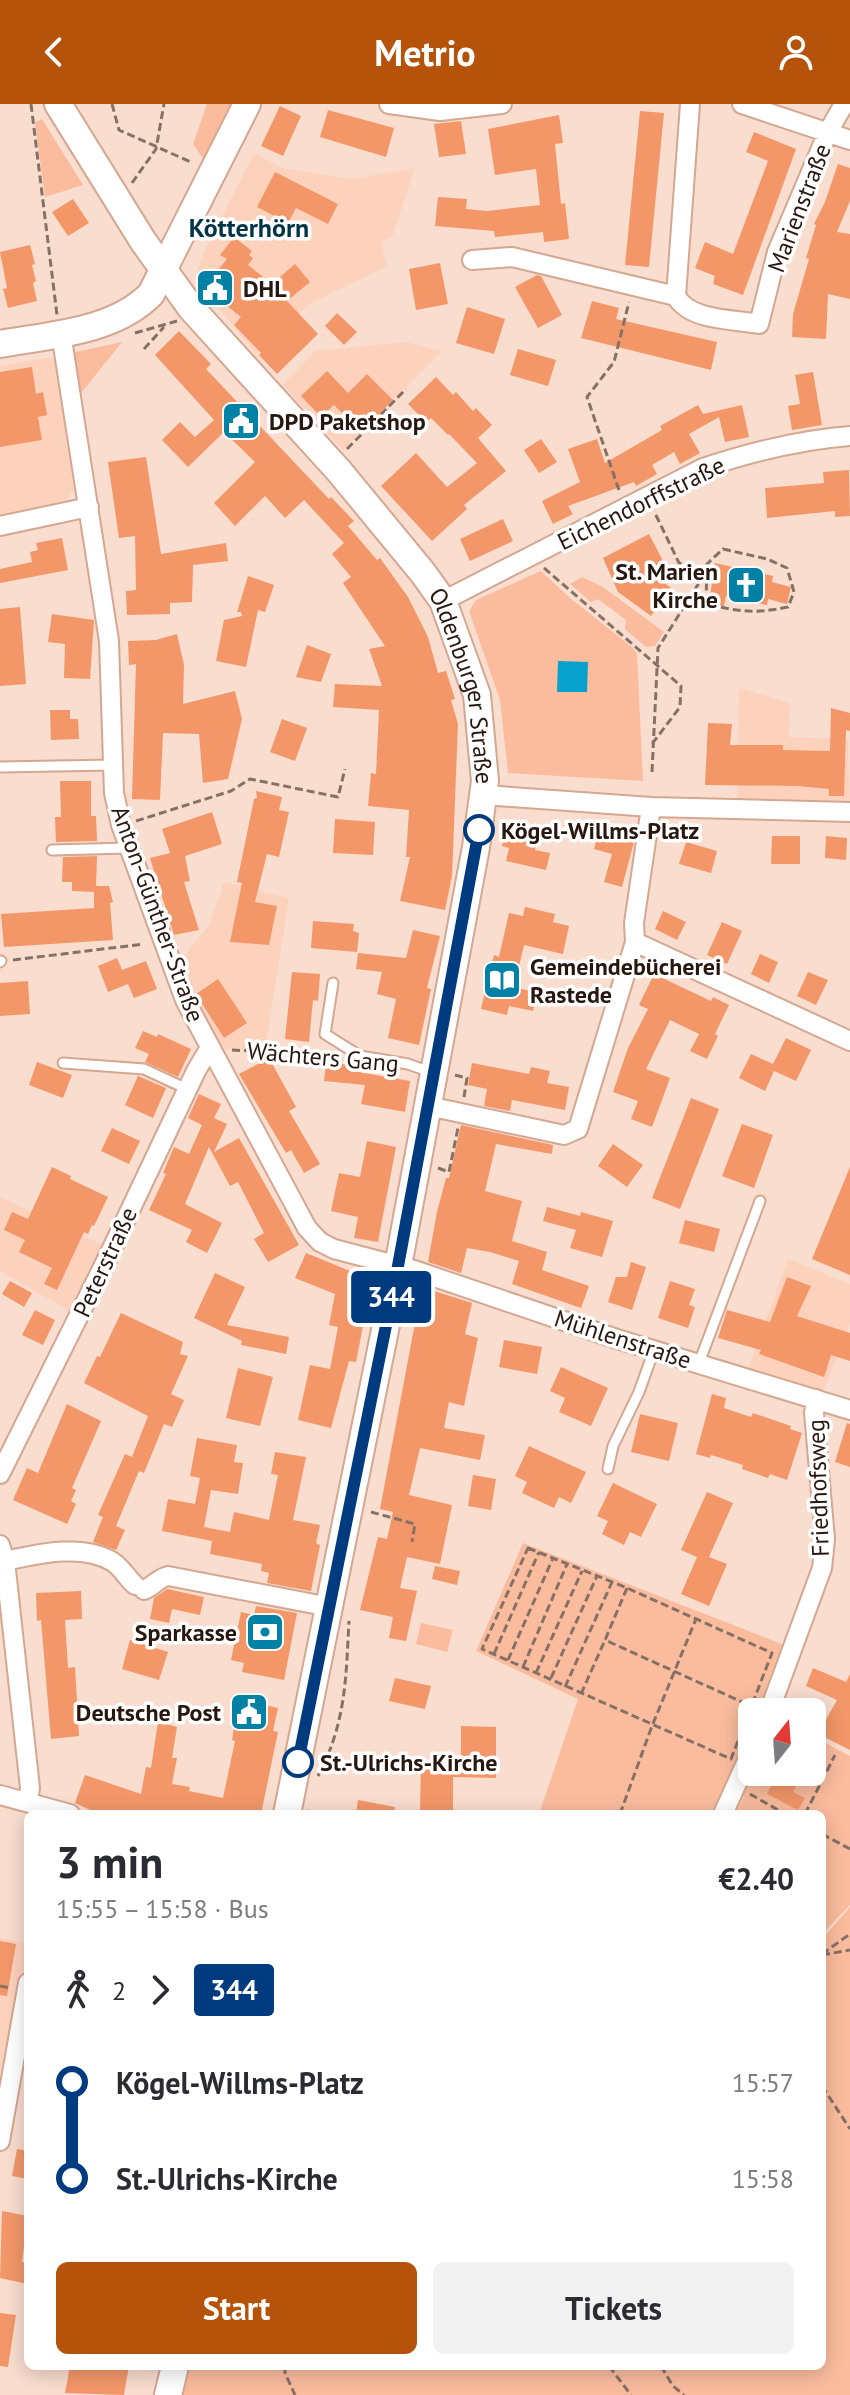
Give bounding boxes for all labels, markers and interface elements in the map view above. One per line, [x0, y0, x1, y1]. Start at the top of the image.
text: Metrio [374, 29, 476, 76]
icon: back [32, 30, 76, 74]
icon: person [774, 30, 818, 74]
street label: Marienstraße [760, 139, 838, 277]
district label: Kötterhörn [189, 211, 309, 244]
public building icon: DHL [194, 267, 236, 309]
place label: DHL [243, 273, 287, 304]
public building icon: DPD Paketshop [220, 400, 262, 442]
place label: DPD Paketshop [269, 406, 426, 437]
street label: Eichendorffstraße [552, 449, 730, 557]
place label: St. Marien Kirche [615, 556, 718, 615]
church icon: St. Marien Kirche [725, 564, 767, 606]
street label: Oldenburger Straße [422, 581, 501, 785]
street label: Anton-Günther-Straße [104, 802, 212, 1026]
marker: Kögel-Willms-Platz [464, 815, 494, 845]
place label: Kögel-Willms-Platz [501, 815, 699, 846]
place label: Gemeindebücherei Rastede [530, 951, 722, 1010]
library icon: Gemeindebücherei Rastede [481, 959, 523, 1001]
street label: Wächters Gang [246, 1035, 400, 1079]
street label: Peterstraße [66, 1202, 144, 1322]
line badge: 344 [345, 1271, 437, 1323]
text: 344 [367, 1278, 415, 1315]
street label: Mühlenstraße [551, 1302, 695, 1376]
street label: Friedhofsweg [800, 1419, 836, 1557]
bank icon: Sparkasse [244, 1611, 286, 1653]
place label: Sparkasse [135, 1617, 237, 1648]
public building icon: Deutsche Post [228, 1691, 270, 1733]
place label: Deutsche Post [76, 1697, 222, 1728]
north arrow [738, 1698, 826, 1786]
map controls [738, 1698, 826, 1786]
marker: St.-Ulrichs-Kirche [283, 1747, 313, 1777]
place label: St.-Ulrichs-Kirche [320, 1747, 497, 1778]
text: 3 min [56, 1833, 163, 1890]
text: €2.40 [719, 1859, 794, 1898]
text: 15:55 – 15:58 · Bus [56, 1892, 269, 1925]
icon: walk [56, 1968, 100, 2012]
icon: forward [138, 1968, 182, 2012]
text: 344 [210, 1971, 258, 2008]
text: 2 [112, 1974, 126, 2007]
text: Kögel-Willms-Platz [116, 2063, 364, 2102]
text: 15:57 [732, 2066, 794, 2099]
text: St.-Ulrichs-Kirche [116, 2159, 338, 2198]
text: 15:58 [732, 2162, 794, 2195]
button: Start [56, 2262, 417, 2354]
button: Tickets [433, 2262, 794, 2354]

